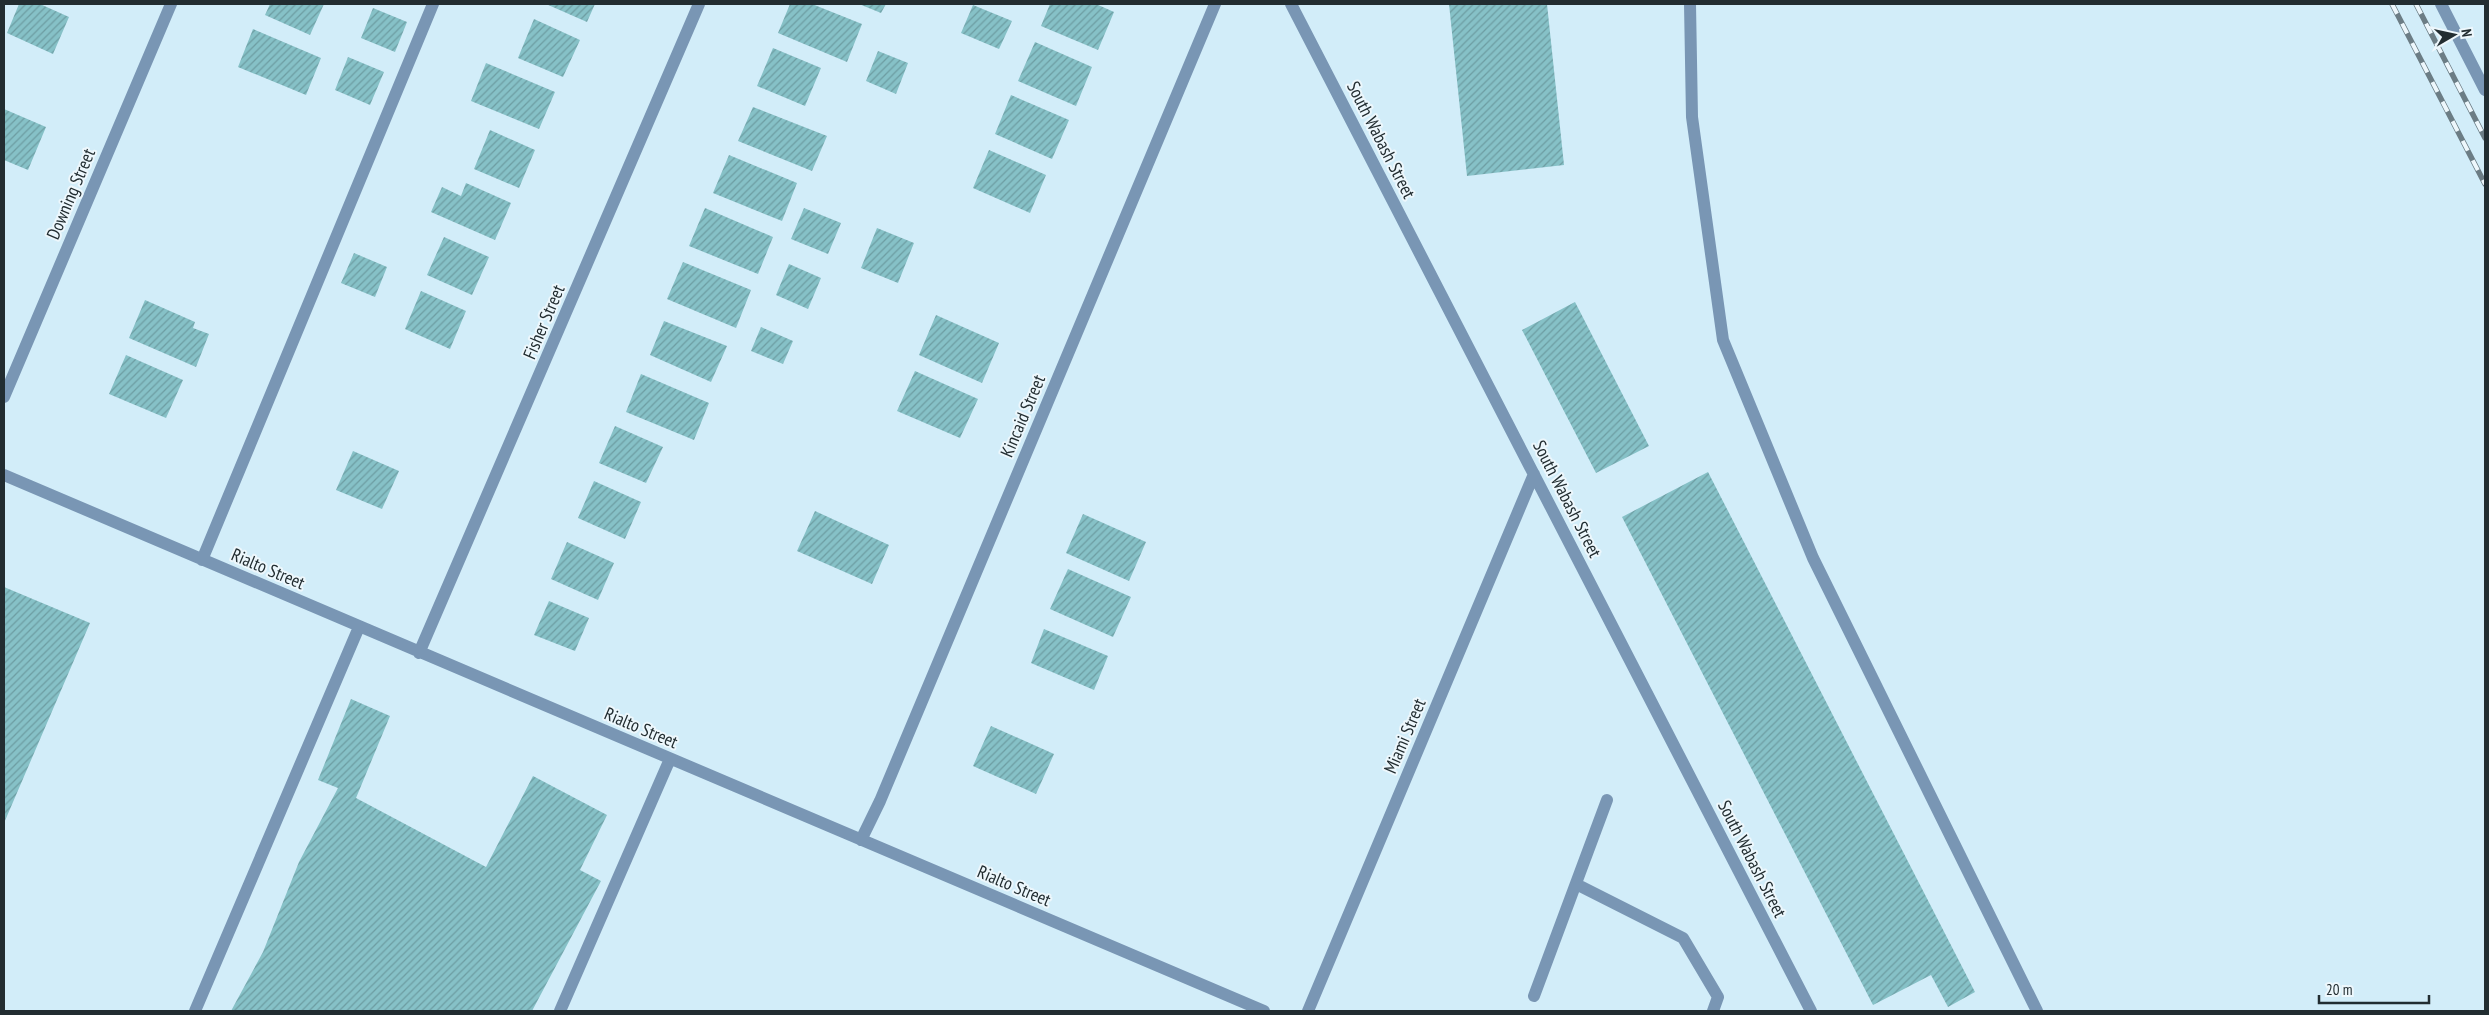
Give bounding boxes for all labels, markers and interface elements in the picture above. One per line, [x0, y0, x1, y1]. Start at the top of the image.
north arrow [2429, 10, 2479, 60]
text: N [2457, 28, 2476, 38]
street label: South Wabash Street [1342, 77, 1421, 202]
street label: Downing Street [41, 145, 100, 243]
street label: Fisher Street [518, 281, 570, 363]
street label: Kincaid Street [995, 371, 1050, 460]
street label: South Wabash Street [1528, 436, 1607, 561]
street label: Rialto Street [228, 543, 308, 594]
street label: Miami Street [1378, 695, 1431, 777]
street label: Rialto Street [601, 702, 681, 753]
street label: South Wabash Street [1713, 796, 1792, 921]
street label: Rialto Street [974, 860, 1054, 911]
scale bar [2319, 972, 2429, 1004]
text: 20 m [2326, 980, 2352, 999]

